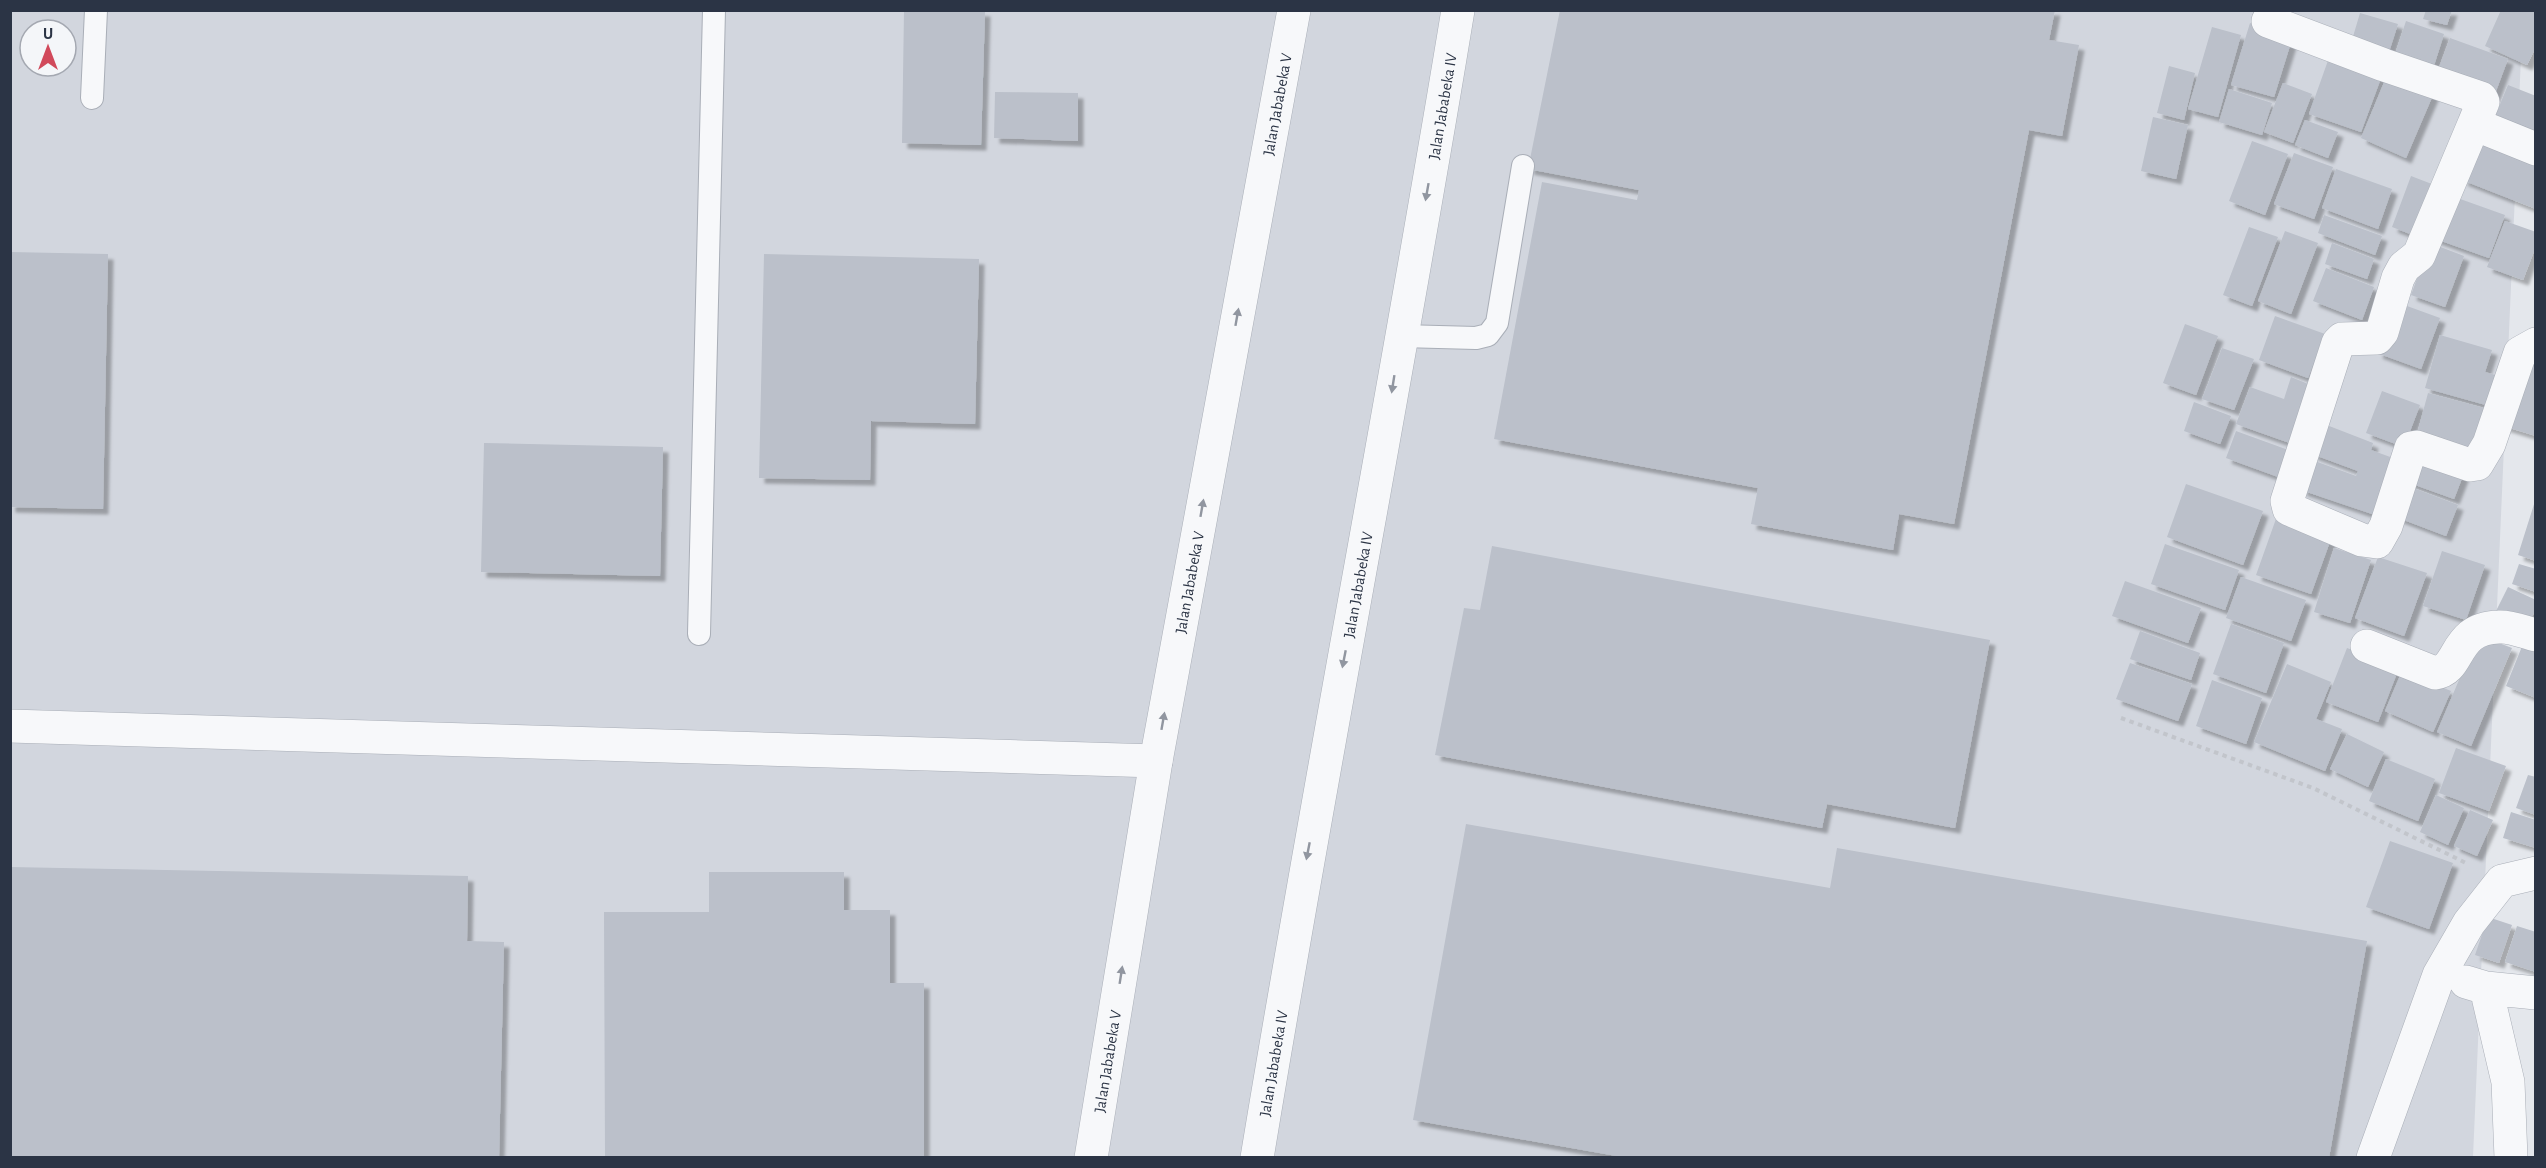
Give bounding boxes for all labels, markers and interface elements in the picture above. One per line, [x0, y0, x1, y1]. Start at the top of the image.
north arrow [18, 18, 78, 78]
text: U [43, 26, 53, 42]
street label: Jalan Jababeka V [1260, 52, 1295, 157]
street label: Jalan Jababeka IV [1426, 52, 1460, 161]
one-way arrow [1422, 183, 1431, 202]
one-way arrow [1233, 307, 1242, 326]
one-way arrow [1389, 375, 1398, 394]
one-way arrow [1198, 499, 1207, 518]
street label: Jalan Jababeka V [1173, 530, 1207, 635]
street label: Jalan Jababeka IV [1341, 531, 1376, 639]
one-way arrow [1339, 650, 1348, 669]
one-way arrow [1159, 711, 1168, 730]
one-way arrow [1303, 841, 1312, 860]
one-way arrow [1116, 966, 1125, 985]
street label: Jalan Jababeka V [1092, 1009, 1124, 1114]
street label: Jalan Jababeka IV [1257, 1009, 1291, 1118]

